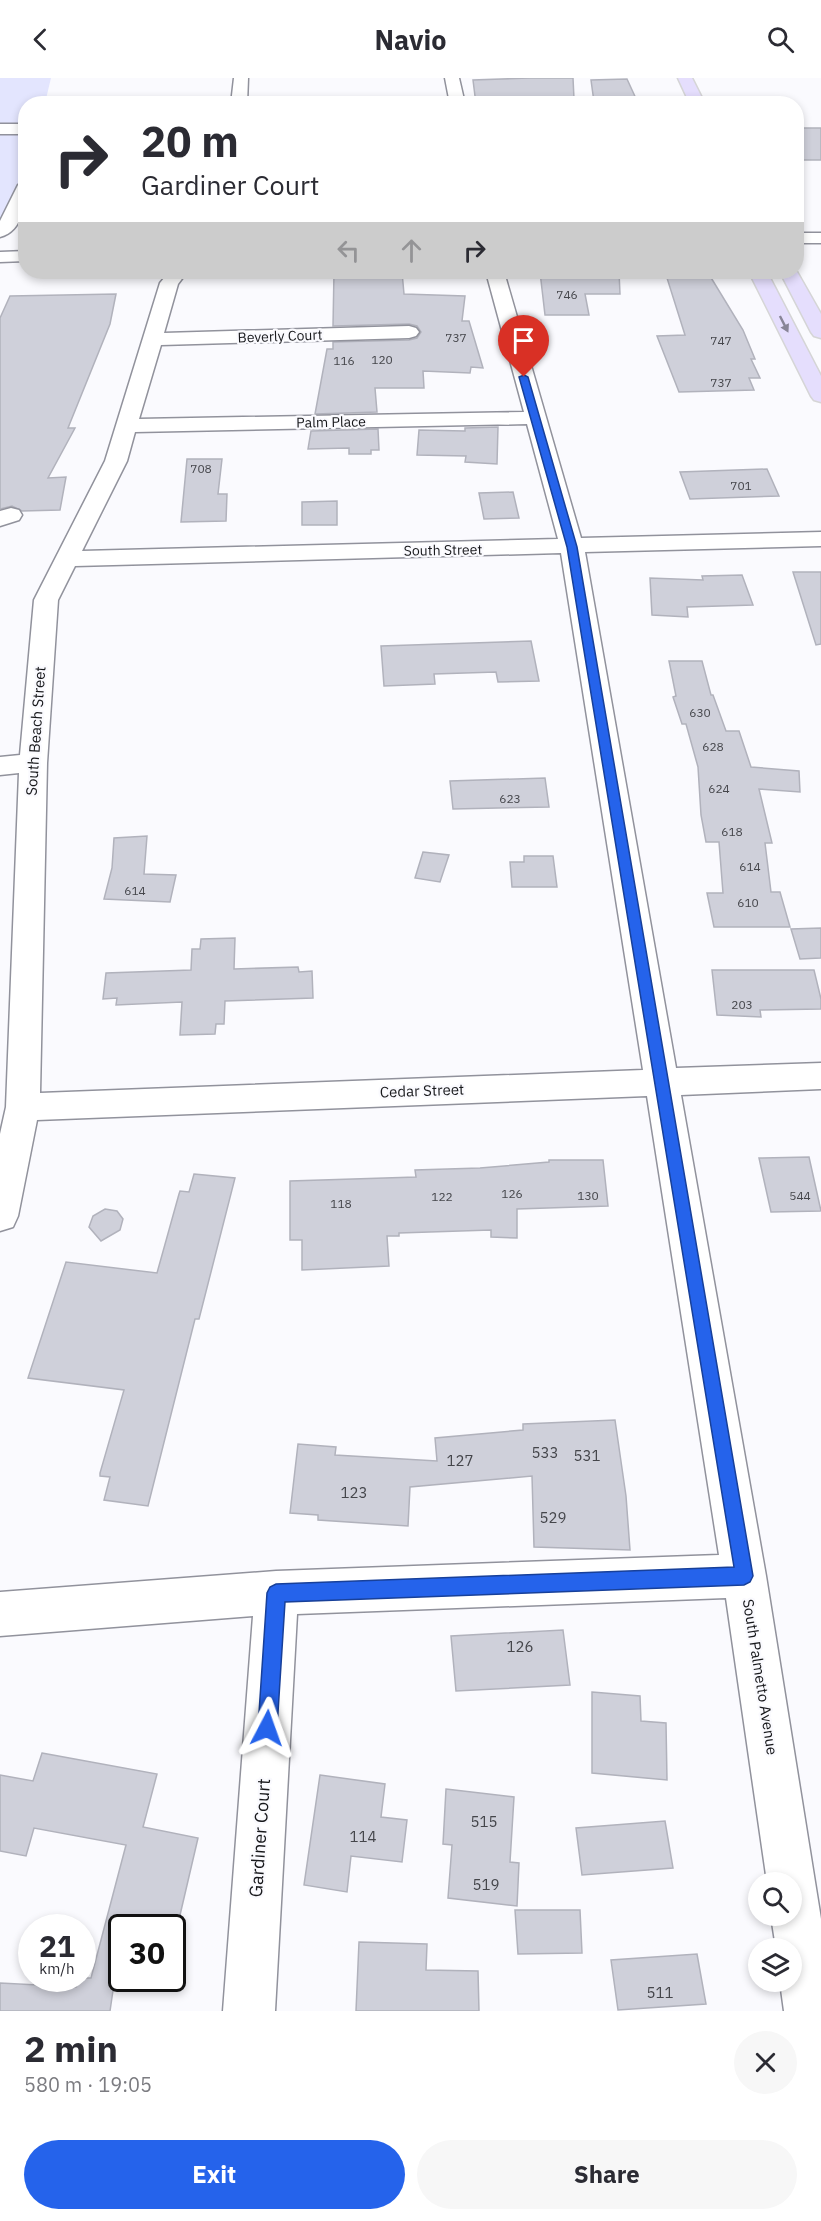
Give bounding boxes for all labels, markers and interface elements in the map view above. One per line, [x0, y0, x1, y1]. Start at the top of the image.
text: Navio [374, 22, 447, 57]
icon: back [24, 23, 57, 56]
icon: search [764, 23, 797, 56]
text: 20 m [141, 114, 239, 169]
icon: right [42, 120, 120, 198]
text: Gardiner Court [141, 167, 320, 202]
icon: left [332, 234, 365, 267]
icon: ahead [395, 234, 428, 267]
icon: right [458, 234, 491, 267]
house number: 746 [556, 287, 578, 302]
pin [498, 315, 549, 377]
one-way arrow [780, 315, 789, 332]
icon: arrive [507, 324, 540, 357]
street label: Beverly Court [237, 326, 323, 346]
house number: 737 [445, 330, 467, 345]
house number: 747 [710, 333, 732, 348]
house number: 120 [371, 352, 393, 367]
house number: 116 [333, 353, 355, 368]
house number: 737 [710, 375, 732, 390]
street label: Palm Place [296, 412, 366, 432]
house number: 708 [190, 461, 212, 476]
house number: 701 [730, 478, 752, 493]
street label: South Street [404, 540, 482, 560]
street label: South Beach Street [21, 666, 50, 796]
house number: 630 [689, 705, 711, 720]
house number: 628 [702, 739, 724, 754]
house number: 624 [708, 781, 730, 796]
house number: 623 [499, 791, 521, 806]
house number: 618 [721, 824, 743, 839]
house number: 614 [739, 859, 761, 874]
house number: 614 [124, 883, 146, 898]
house number: 610 [737, 895, 759, 910]
house number: 203 [731, 997, 753, 1012]
street label: Cedar Street [379, 1080, 465, 1101]
house number: 126 [501, 1186, 523, 1201]
house number: 130 [577, 1188, 599, 1203]
house number: 544 [789, 1188, 811, 1203]
house number: 122 [431, 1189, 453, 1204]
house number: 118 [330, 1196, 352, 1211]
house number: 533 [531, 1443, 559, 1462]
house number: 531 [573, 1446, 601, 1465]
house number: 127 [446, 1451, 474, 1470]
house number: 123 [340, 1483, 368, 1502]
house number: 529 [539, 1508, 567, 1527]
street label: South Palmetto Avenue [739, 1598, 782, 1756]
house number: 126 [506, 1637, 534, 1656]
position arrow [235, 1696, 299, 1760]
street label: Gardiner Court [244, 1778, 275, 1898]
house number: 515 [470, 1812, 498, 1831]
house number: 114 [349, 1827, 377, 1846]
map controls [748, 1872, 802, 1992]
button: search [748, 1872, 802, 1926]
house number: 519 [472, 1875, 500, 1894]
speed limit sign: 30 [108, 1914, 186, 1992]
text: 21 [39, 1926, 75, 1965]
button: layers [748, 1938, 802, 1992]
text: km/h [39, 1959, 75, 1978]
house number: 511 [646, 1983, 674, 2002]
text: 2 min [24, 2025, 118, 2072]
button: close [734, 2031, 797, 2094]
text: 580 m · 19:05 [24, 2071, 152, 2098]
button: Exit [24, 2140, 405, 2209]
button: Share [417, 2140, 797, 2209]

